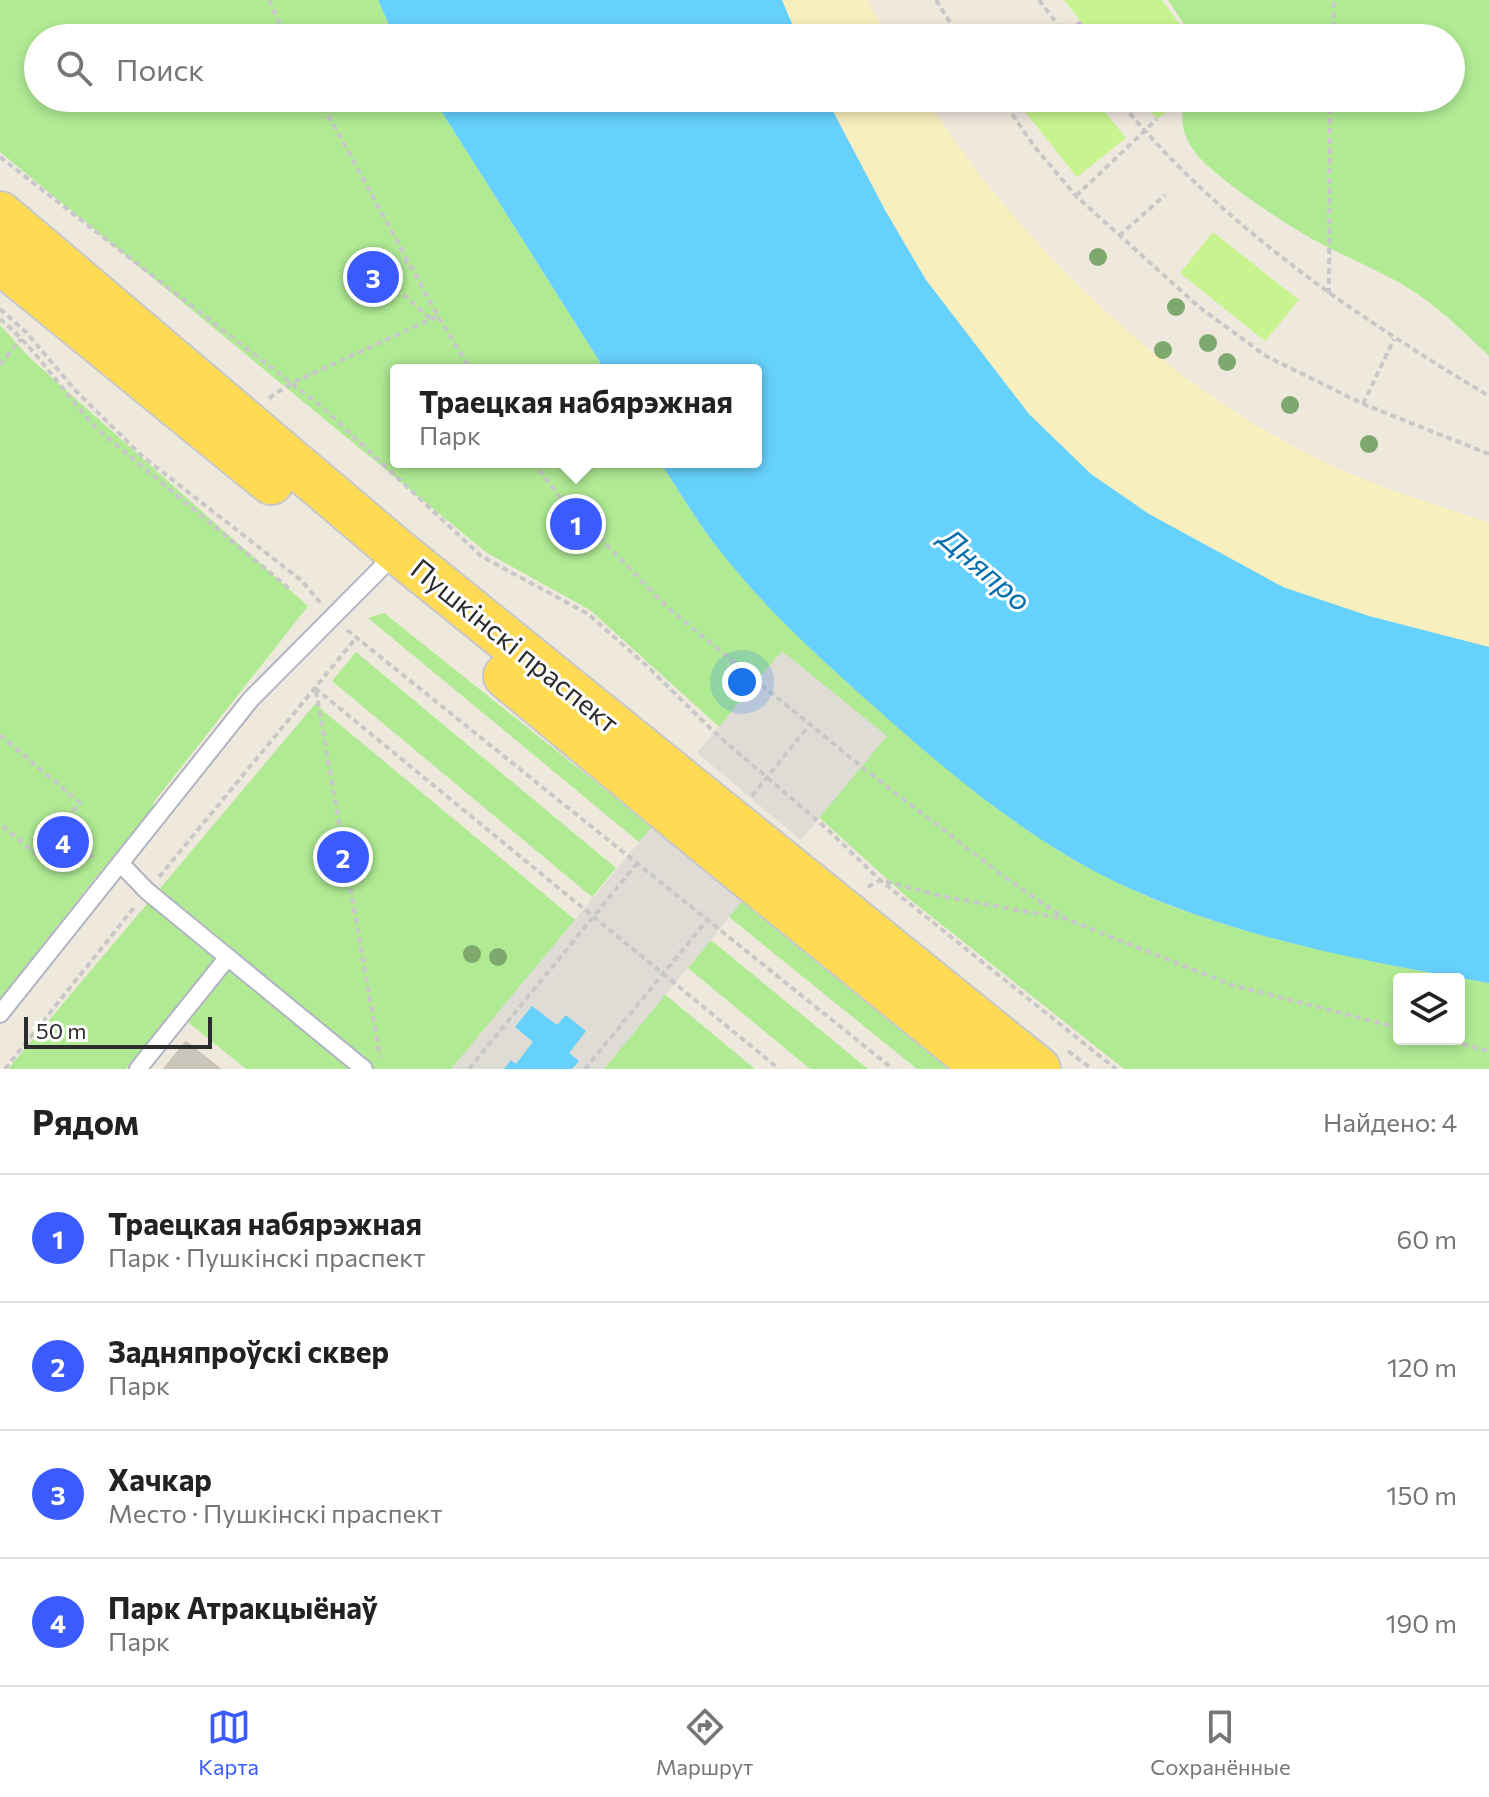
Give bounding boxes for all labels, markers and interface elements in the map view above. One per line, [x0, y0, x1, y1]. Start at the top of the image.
search box [24, 24, 1465, 112]
icon: search [52, 46, 96, 90]
text: Поиск [116, 50, 204, 87]
pin: 3 [347, 247, 399, 307]
popup [390, 364, 762, 468]
text: Траецкая набярэжная [419, 382, 733, 419]
text: Парк [419, 419, 481, 450]
pin: 1 [550, 494, 602, 554]
water label: Дняпро [931, 516, 1040, 618]
street label: Пушкінскі праспект [405, 551, 626, 740]
your location [722, 662, 762, 702]
pin: 4 [37, 812, 89, 872]
pin: 2 [317, 827, 369, 887]
map controls [1393, 973, 1465, 1045]
button: layers [1393, 973, 1465, 1045]
scale bar [24, 1013, 212, 1049]
text: 50 m [36, 1017, 86, 1044]
text: Рядом [32, 1100, 139, 1142]
text: Найдено: 4 [1323, 1106, 1457, 1137]
text: Траецкая набярэжная [108, 1204, 422, 1241]
text: 1 [52, 1223, 64, 1254]
text: 60 m [1397, 1223, 1457, 1254]
text: Парк · Пушкінскі праспект [108, 1241, 425, 1272]
text: Задняпроўскі сквер [108, 1332, 389, 1369]
text: 2 [51, 1351, 65, 1382]
text: 120 m [1387, 1351, 1457, 1382]
text: Парк [108, 1369, 170, 1400]
text: Хачкар [108, 1460, 212, 1497]
text: 3 [50, 1479, 66, 1510]
text: 150 m [1386, 1479, 1457, 1510]
text: Место · Пушкінскі праспект [108, 1497, 442, 1528]
text: Парк Атракцыёнаў [108, 1588, 378, 1625]
text: 4 [50, 1607, 66, 1638]
text: 190 m [1385, 1607, 1457, 1638]
text: Парк [108, 1625, 170, 1656]
tab: Карта [198, 1705, 259, 1780]
tab: Маршрут [656, 1705, 753, 1780]
tab: Сохранённые [1150, 1705, 1291, 1780]

